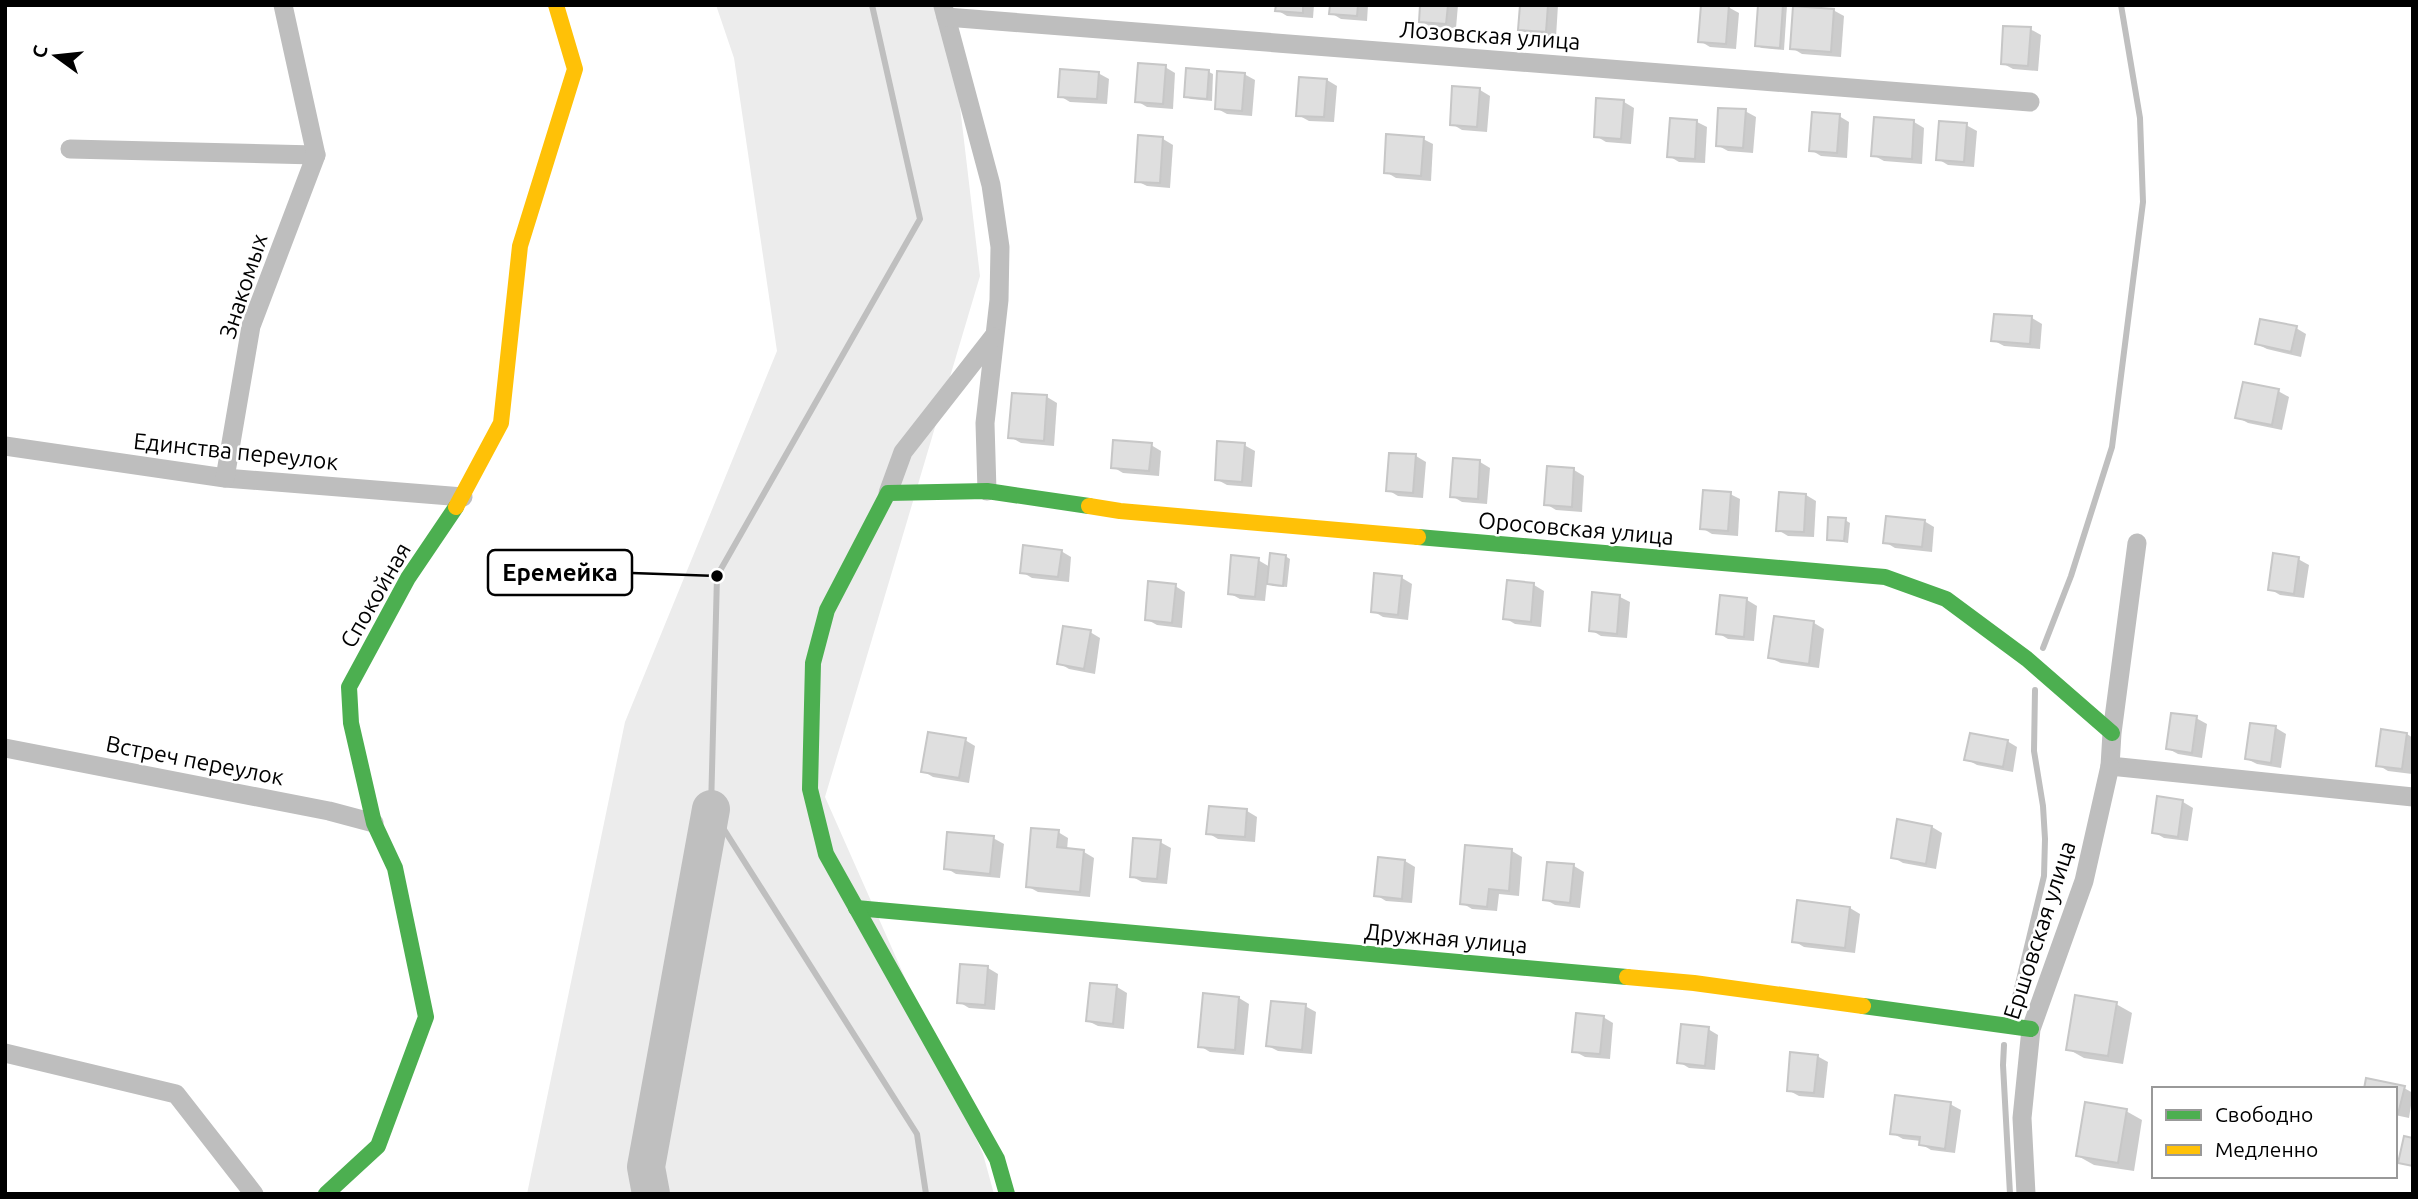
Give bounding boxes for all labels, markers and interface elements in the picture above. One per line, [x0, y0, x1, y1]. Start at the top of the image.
street label: Лозовская улица [1399, 16, 1581, 54]
north arrow [21, 21, 91, 91]
text: С [27, 43, 52, 60]
street label: Знакомых [214, 230, 272, 341]
street label: Единства переулок [132, 428, 340, 474]
street label: Оросовская улица [1477, 507, 1675, 549]
street label: Спокойная [335, 538, 415, 652]
callout: Еремейка [488, 550, 632, 595]
text: Еремейка [502, 559, 618, 586]
street label: Встреч переулок [104, 730, 286, 790]
street label: Ершовская улица [1998, 838, 2080, 1022]
street label: Дружная улица [1363, 918, 1529, 958]
legend [2152, 1087, 2397, 1178]
text: Свободно [2215, 1102, 2313, 1126]
text: Медленно [2215, 1137, 2318, 1161]

